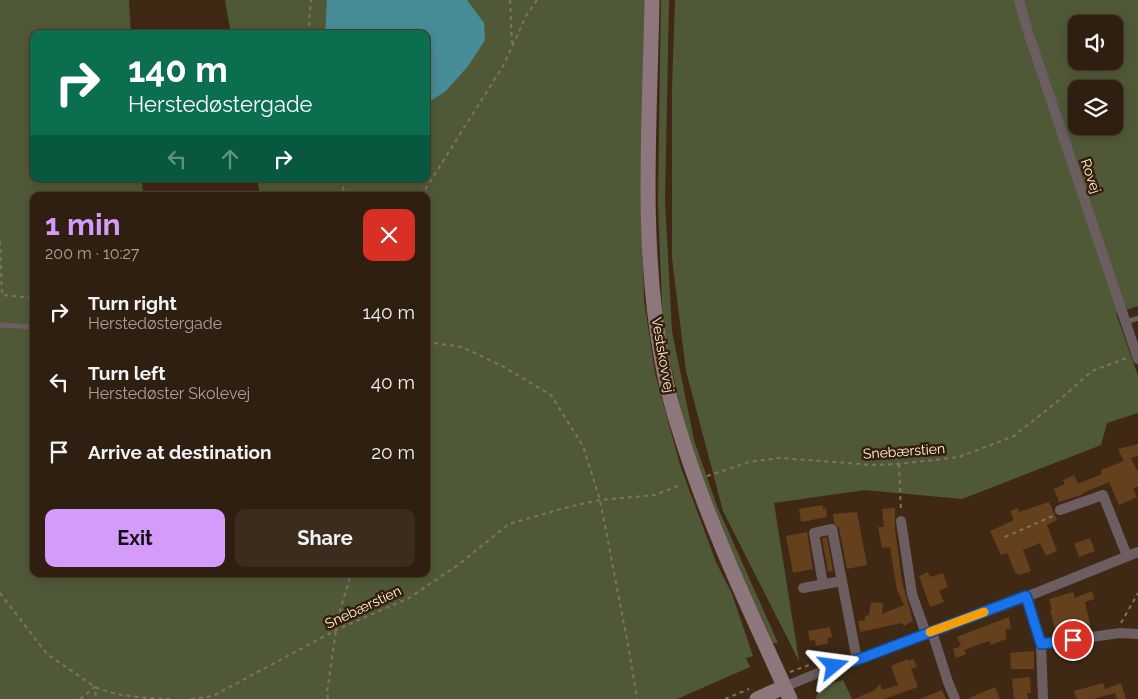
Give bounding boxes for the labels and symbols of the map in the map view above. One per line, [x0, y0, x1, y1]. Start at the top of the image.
street label: Rovej [1078, 157, 1104, 195]
street label: Vestskovvej [649, 316, 677, 394]
street label: Snebærstien [862, 440, 946, 462]
street label: Snebærstien [322, 582, 404, 632]
pin [1052, 619, 1094, 661]
position arrow [807, 639, 859, 691]

